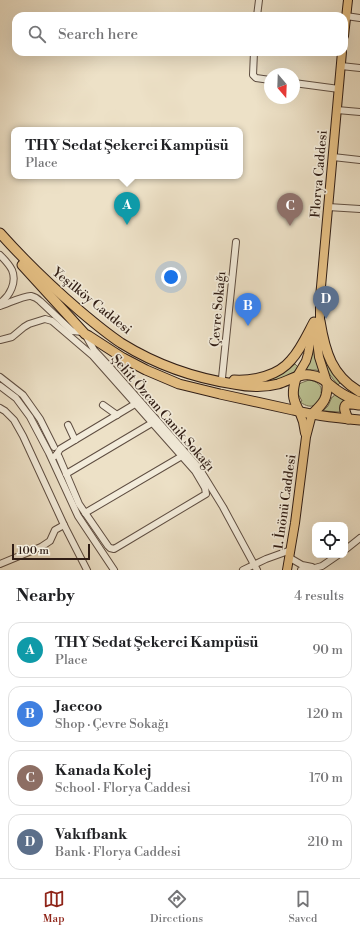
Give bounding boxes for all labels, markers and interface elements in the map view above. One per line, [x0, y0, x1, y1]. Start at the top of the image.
search box [12, 12, 348, 56]
icon: search [26, 23, 48, 45]
text: Search here [58, 25, 138, 44]
north arrow [264, 68, 300, 104]
popup [11, 127, 243, 179]
street label: Florya Caddesi [307, 129, 331, 219]
text: THY Sedat Şekerci Kampüsü [25, 136, 229, 155]
text: Place [25, 155, 58, 171]
pin: A [114, 192, 140, 225]
pin: C [277, 193, 303, 226]
street label: Yeşilköy Caddesi [48, 263, 135, 338]
your location [161, 267, 181, 287]
street label: Çevre Sokağı [207, 270, 229, 348]
pin: D [313, 286, 339, 319]
pin: B [235, 293, 261, 326]
street label: Şehit Özcan Canik Sokağı [108, 351, 219, 475]
street label: 1. İnönü Caddesi [269, 453, 300, 551]
map controls [312, 522, 348, 558]
button: locate [312, 522, 348, 558]
scale bar [12, 542, 90, 561]
text: 100 m [18, 544, 49, 558]
text: Nearby [16, 585, 75, 607]
text: 4 results [294, 588, 344, 604]
text: THY Sedat Şekerci Kampüsü [55, 633, 259, 652]
text: A [25, 642, 35, 658]
text: 90 m [312, 642, 343, 658]
text: Place [55, 652, 87, 668]
text: Jaecoo [55, 697, 102, 716]
text: B [25, 706, 35, 722]
text: 120 m [307, 706, 343, 722]
text: Shop · Çevre Sokağı [55, 716, 169, 732]
text: Kanada Kolej [55, 761, 151, 780]
text: C [25, 770, 35, 786]
text: 170 m [309, 770, 343, 786]
text: School · Florya Caddesi [55, 780, 191, 796]
text: Vakıfbank [55, 825, 127, 844]
text: D [25, 834, 35, 850]
text: 210 m [308, 834, 343, 850]
text: Bank · Florya Caddesi [55, 844, 181, 860]
tab: Map [43, 888, 65, 926]
tab: Directions [150, 888, 203, 926]
tab: Saved [288, 888, 317, 926]

